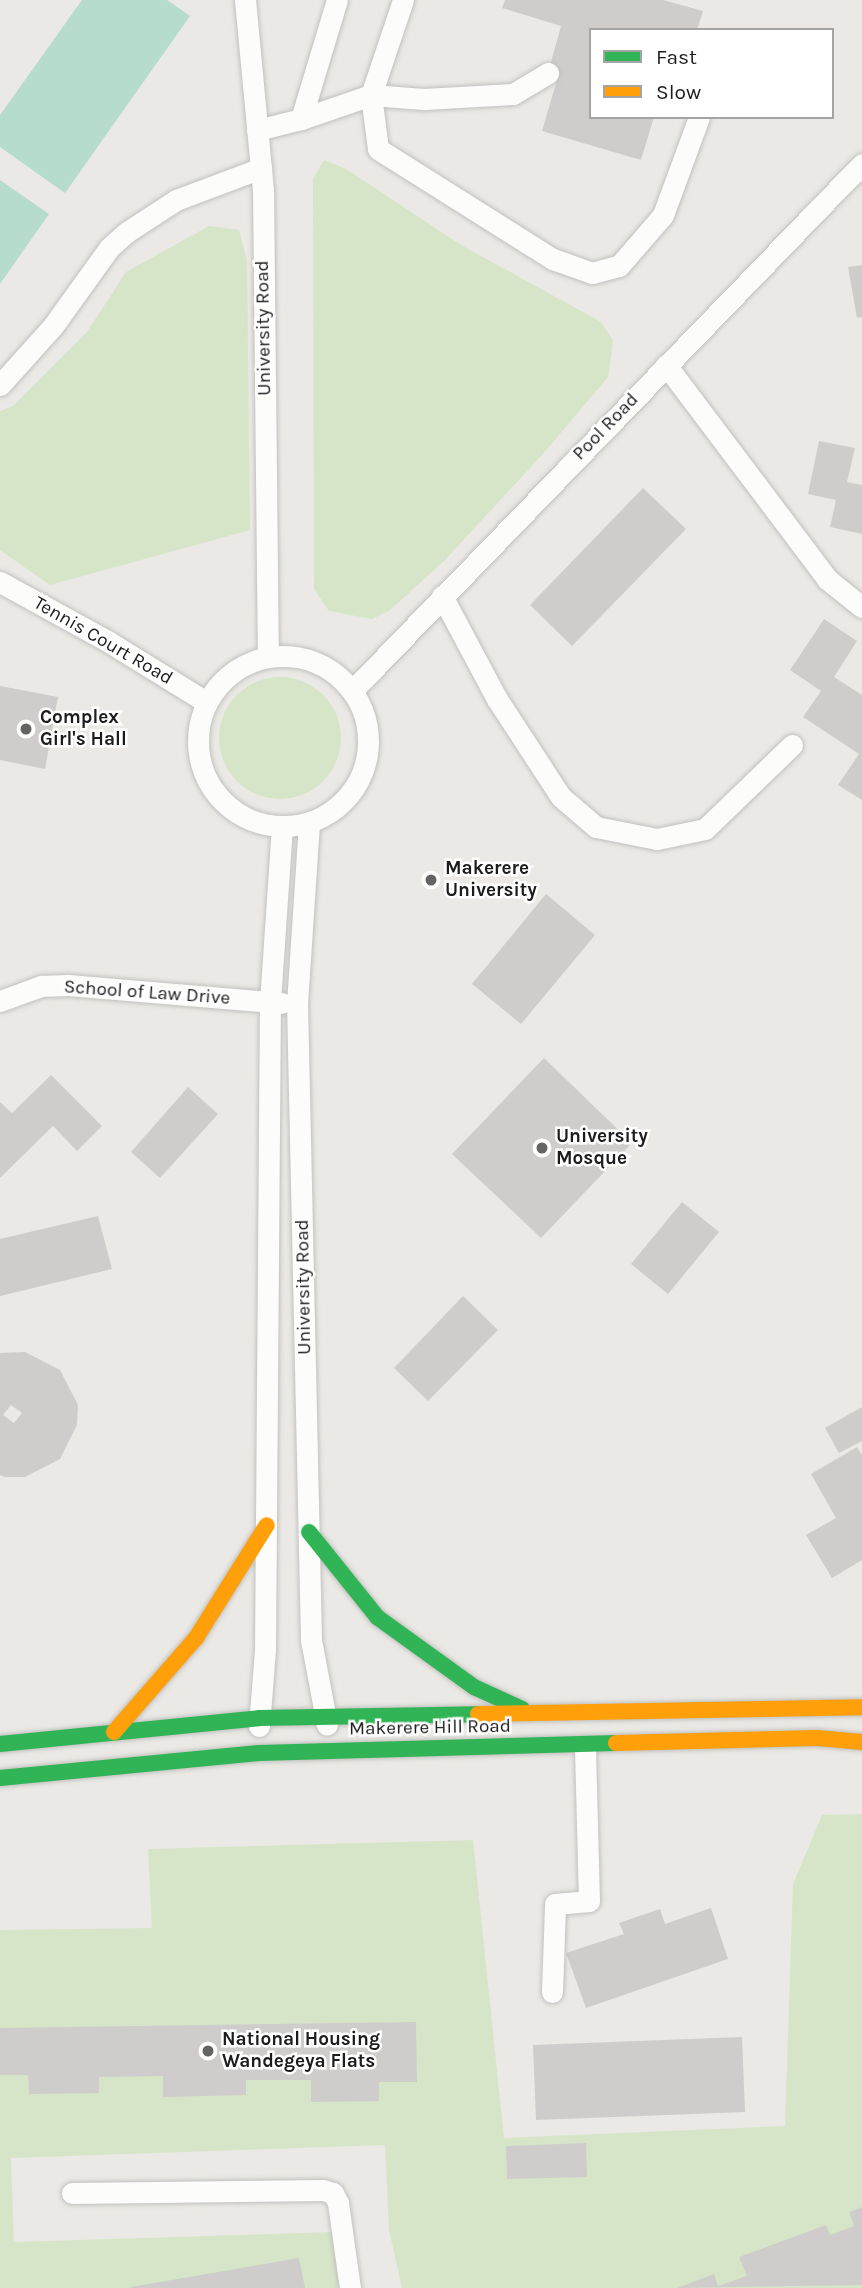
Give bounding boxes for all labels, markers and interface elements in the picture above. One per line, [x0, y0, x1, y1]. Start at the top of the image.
legend [589, 28, 834, 119]
text: Fast [656, 45, 697, 69]
text: Slow [656, 80, 701, 104]
street label: University Road [251, 260, 277, 396]
street label: Pool Road [568, 389, 644, 465]
street label: Tennis Court Road [29, 592, 177, 690]
place label: Complex Girl's Hall [40, 707, 127, 751]
marker: Complex Girl's Hall [18, 721, 34, 737]
place label: Makerere University [445, 858, 537, 902]
marker: Makerere University [423, 872, 439, 888]
street label: School of Law Drive [63, 976, 231, 1010]
place label: University Mosque [556, 1126, 648, 1170]
marker: University Mosque [534, 1140, 550, 1156]
street label: University Road [291, 1219, 317, 1355]
street label: Makerere Hill Road [349, 1715, 511, 1741]
place label: National Housing Wandegeya Flats [222, 2029, 380, 2073]
marker: National Housing Wandegeya Flats [200, 2043, 216, 2059]

